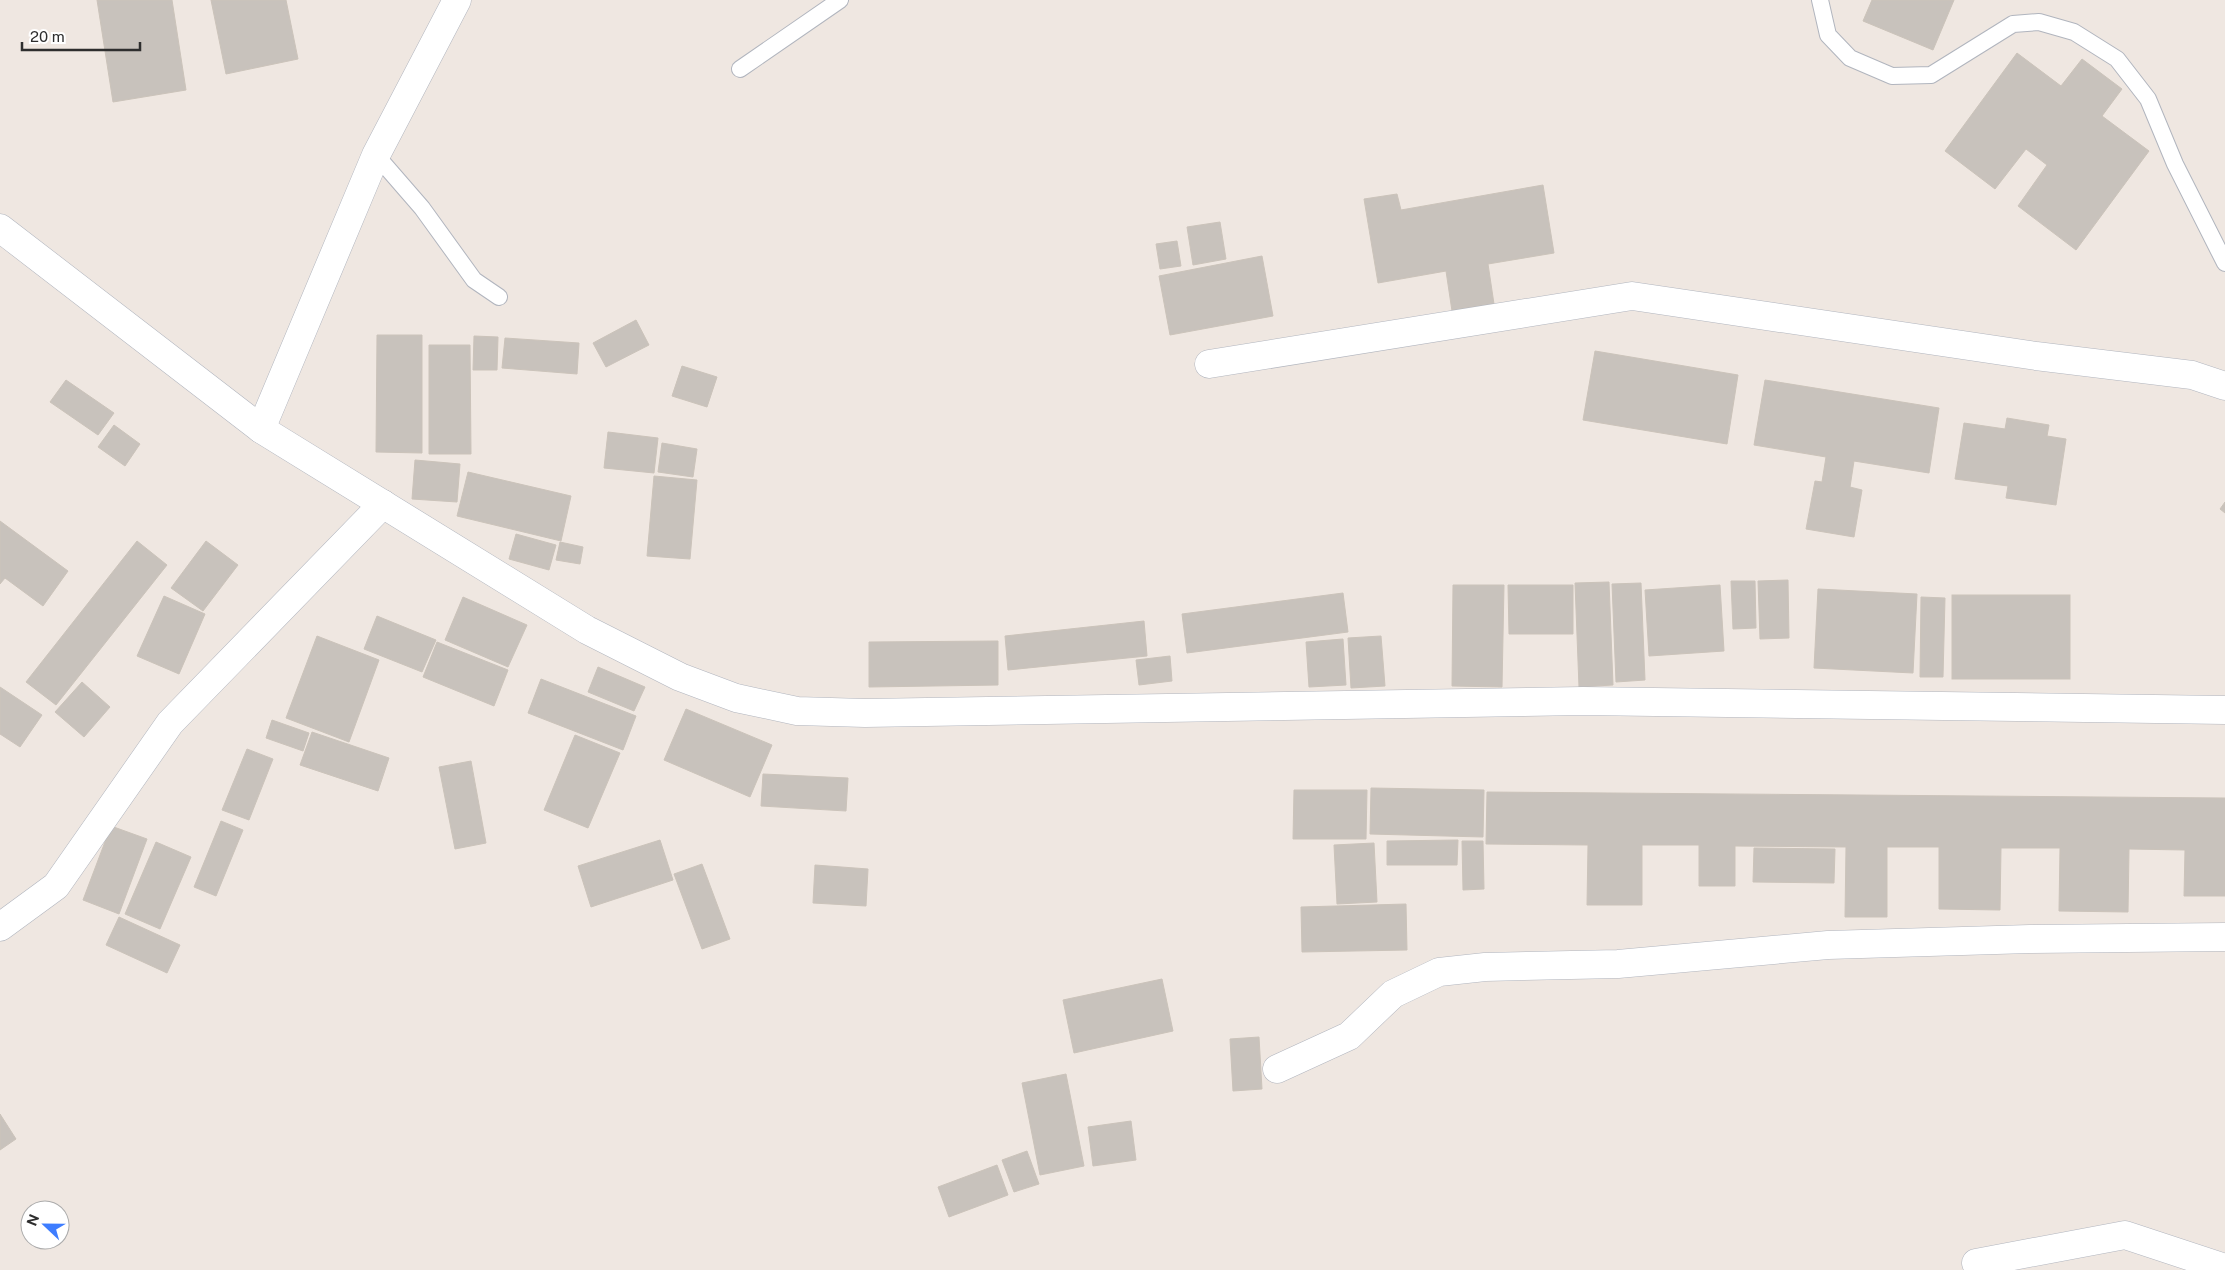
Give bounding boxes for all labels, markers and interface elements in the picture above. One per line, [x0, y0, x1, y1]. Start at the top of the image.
scale bar [22, 20, 140, 52]
text: 20 m [30, 28, 65, 45]
north arrow [20, 1200, 70, 1250]
text: N [23, 1212, 42, 1228]

